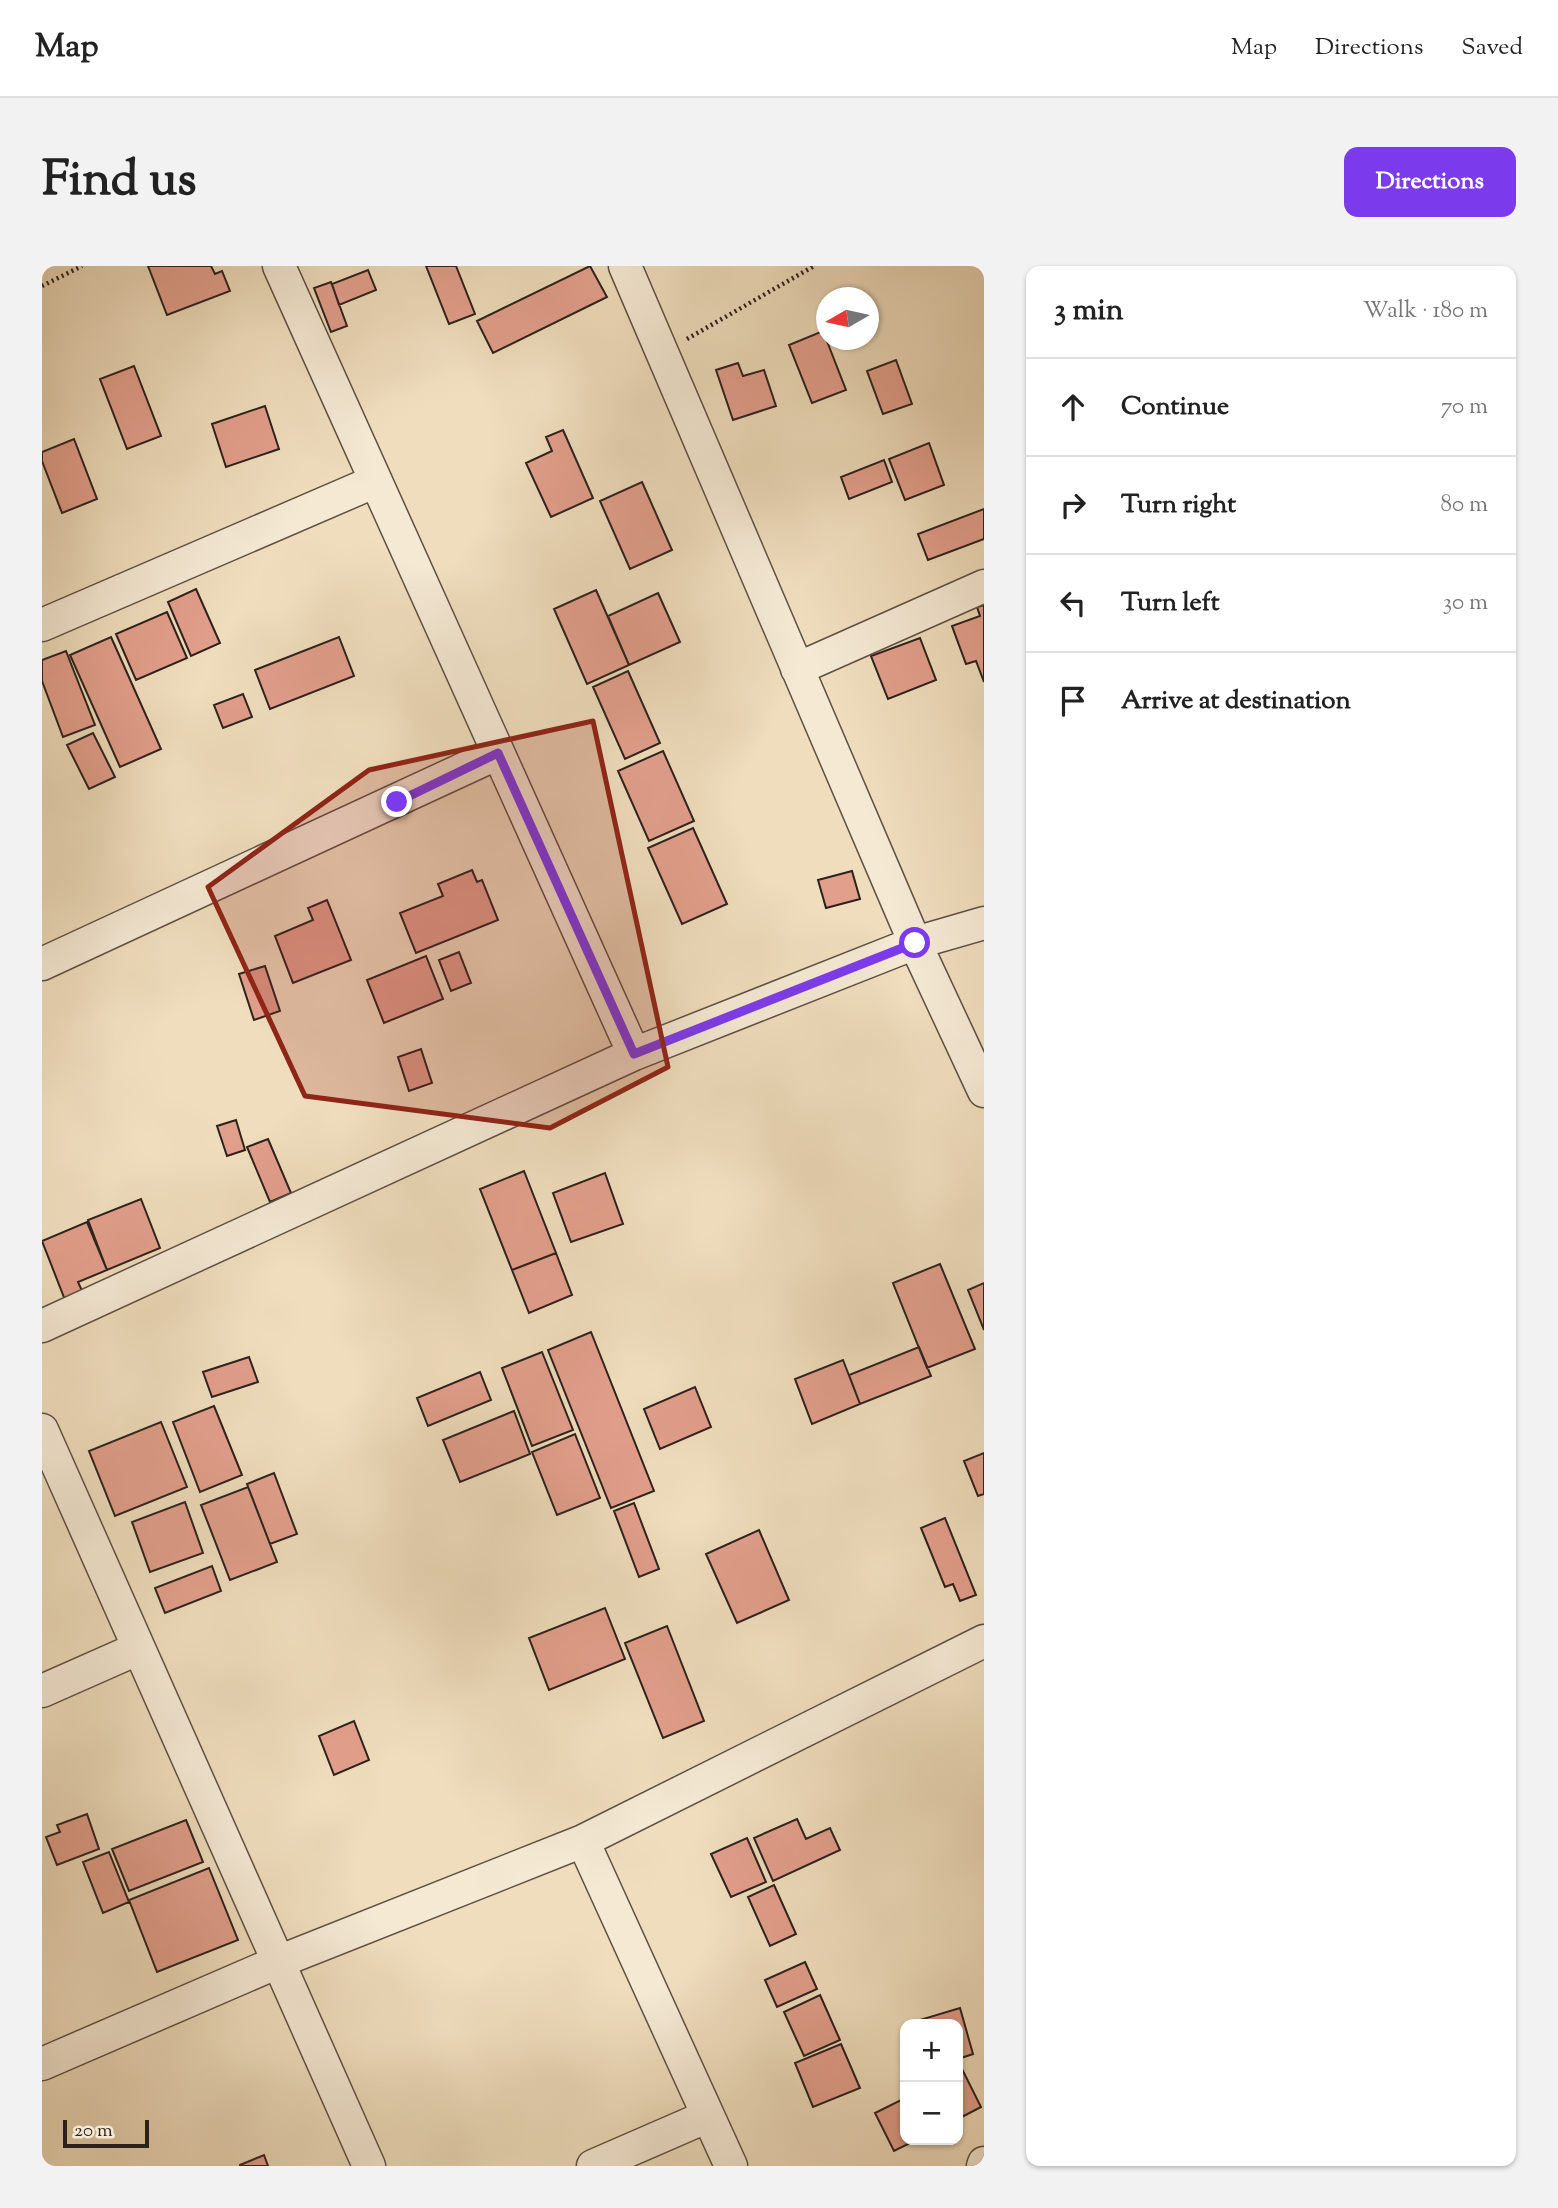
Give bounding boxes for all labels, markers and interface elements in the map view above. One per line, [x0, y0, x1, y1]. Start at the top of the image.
text: Map [35, 24, 99, 72]
text: Map [1231, 31, 1277, 65]
text: Directions [1315, 31, 1423, 65]
text: Saved [1461, 31, 1523, 65]
text: Find us [42, 147, 196, 217]
button: Directions [1344, 147, 1516, 217]
north arrow [816, 287, 879, 350]
text: 3 min [1054, 290, 1124, 333]
text: Walk · 180 m [1363, 295, 1488, 328]
icon: ahead [1054, 388, 1092, 426]
text: Continue [1121, 389, 1229, 426]
text: 70 m [1441, 391, 1488, 424]
icon: right [1054, 486, 1092, 524]
text: Turn right [1121, 487, 1236, 524]
text: 80 m [1440, 489, 1488, 522]
icon: left [1054, 584, 1092, 622]
text: Turn left [1121, 585, 1220, 622]
text: 30 m [1443, 587, 1488, 620]
icon: arrive [1054, 682, 1092, 720]
text: Arrive at destination [1121, 683, 1351, 720]
route end [381, 786, 412, 817]
route start [899, 927, 930, 958]
map controls [900, 2019, 963, 2145]
button: + [900, 2019, 963, 2082]
button: − [900, 2082, 963, 2145]
scale bar [63, 2117, 149, 2149]
text: 20 m [74, 2118, 113, 2145]

